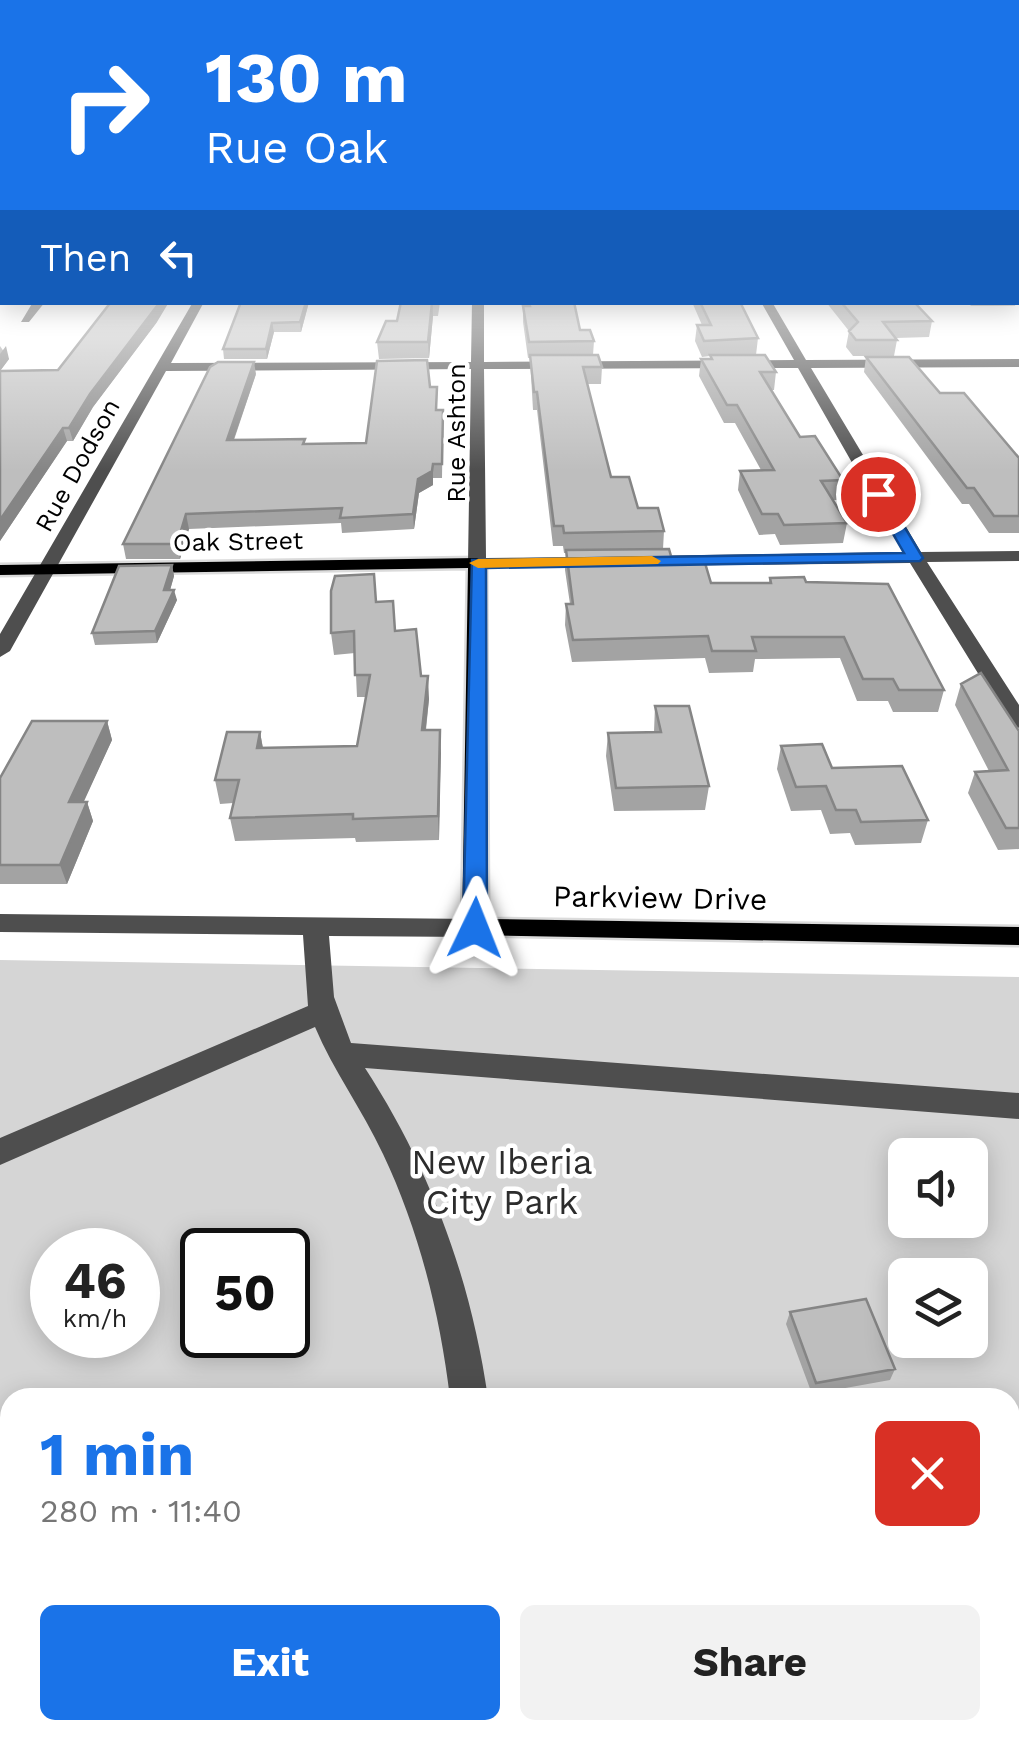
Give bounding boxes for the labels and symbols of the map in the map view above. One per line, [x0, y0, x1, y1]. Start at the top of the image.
street label: Rue Ashton [442, 363, 471, 503]
street label: Rue Dodson [29, 394, 126, 537]
pin [836, 452, 921, 537]
street label: Oak Street [173, 526, 304, 557]
position arrow [423, 876, 527, 980]
street label: Parkview Drive [553, 878, 767, 917]
park label: New Iberia City Park [411, 1141, 593, 1223]
speed limit sign: 50 [180, 1228, 310, 1358]

